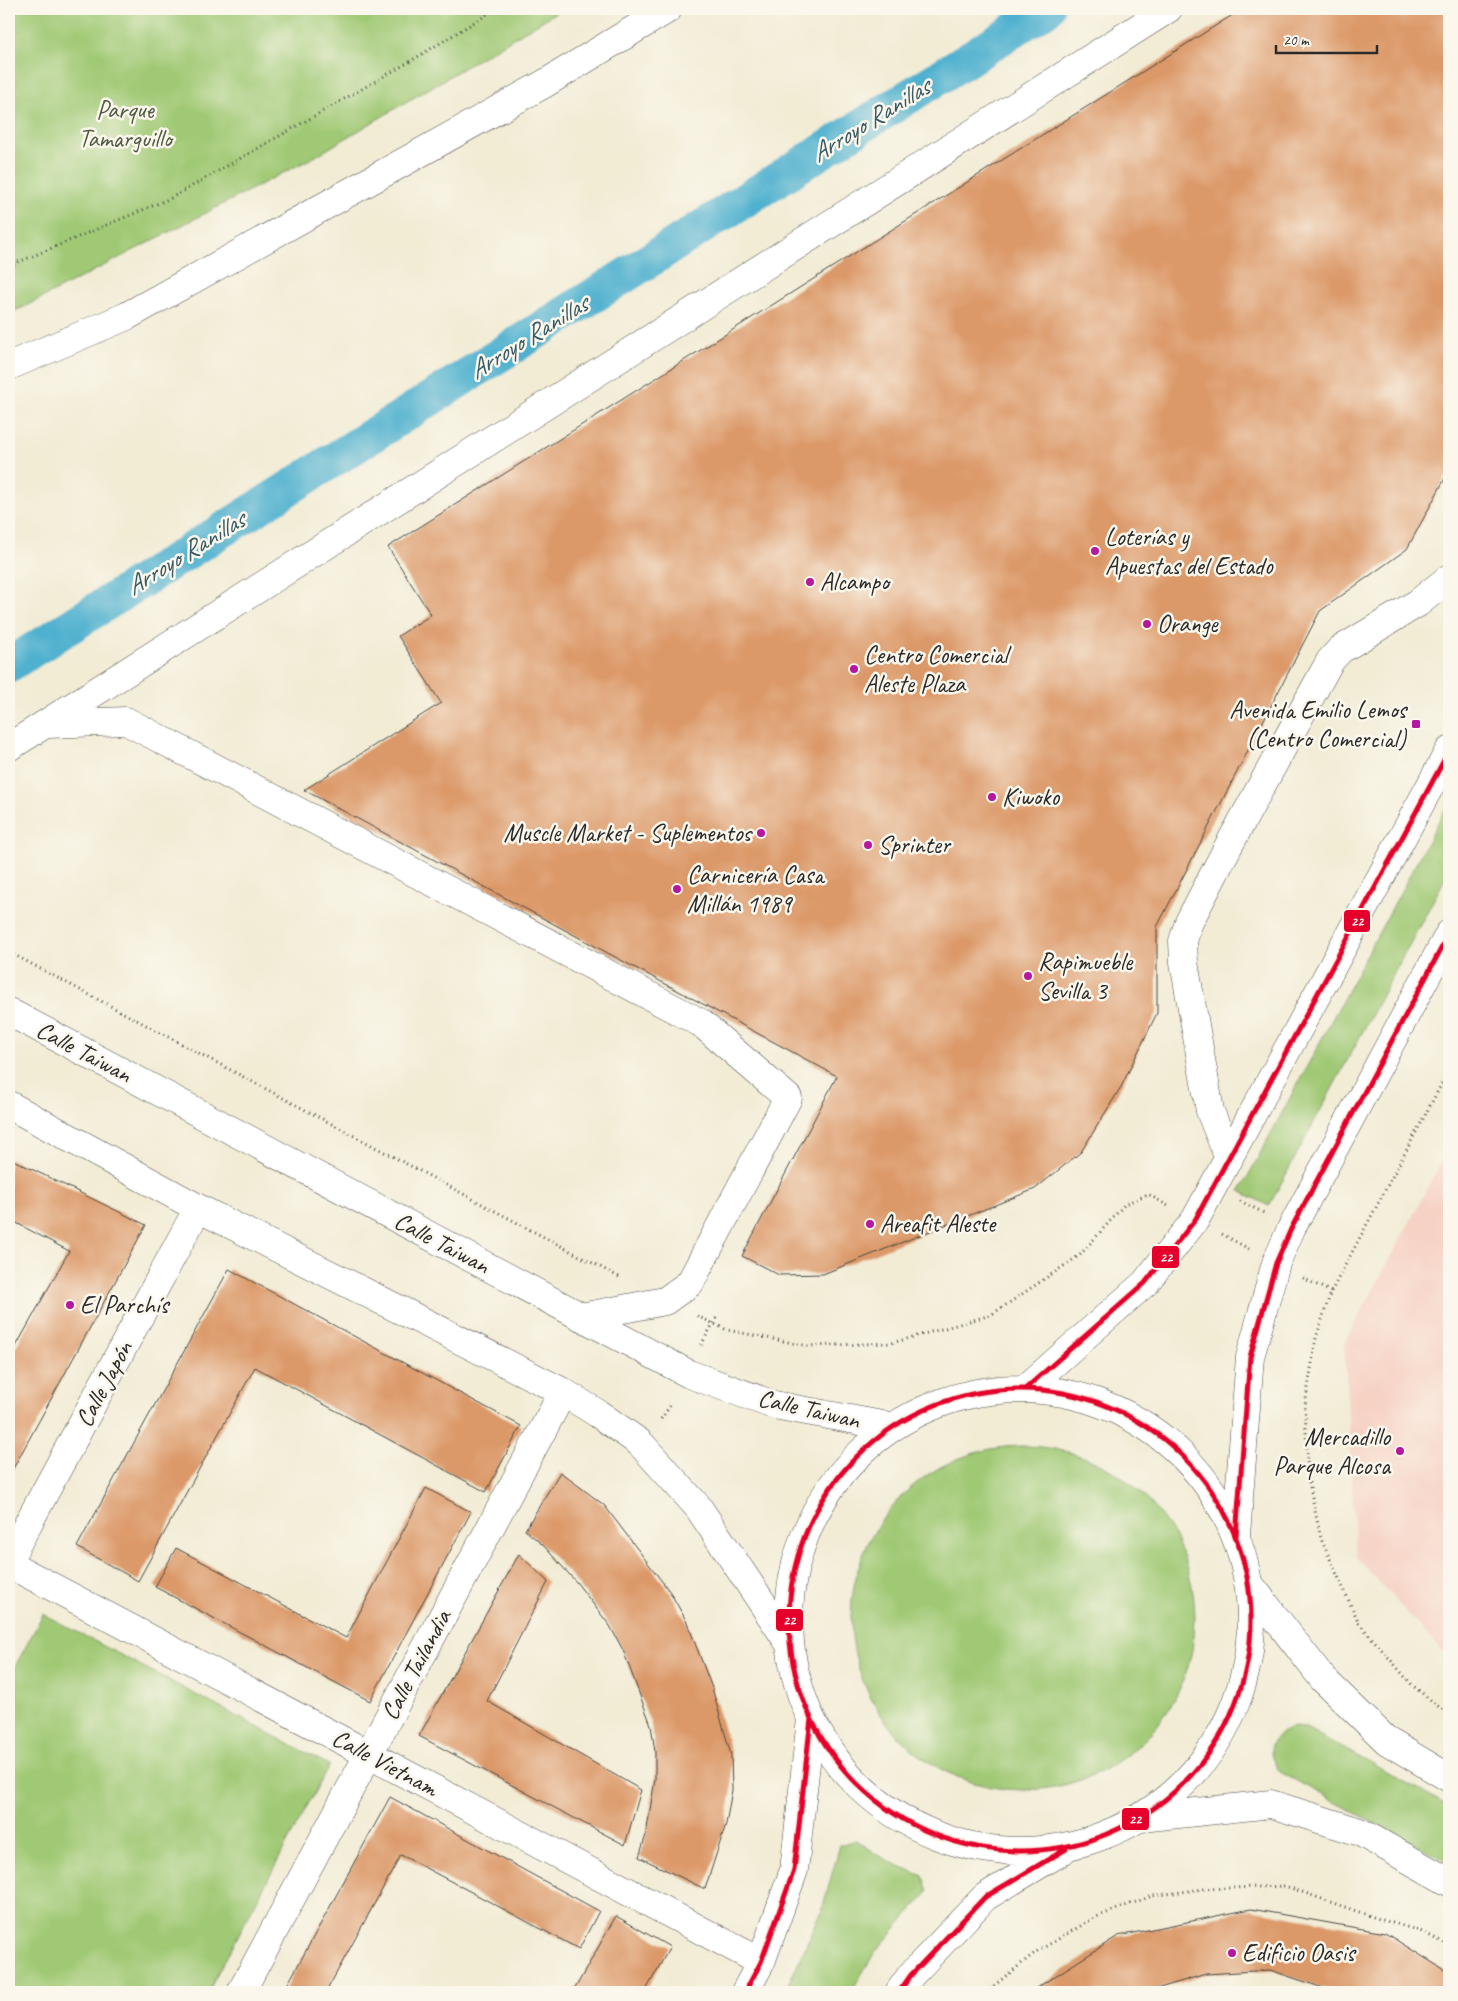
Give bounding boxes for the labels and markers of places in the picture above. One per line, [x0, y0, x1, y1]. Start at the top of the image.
place label: Loterías y Apuestas del Estado [1105, 521, 1274, 582]
marker: Loterías y Apuestas del Estado [1089, 545, 1101, 557]
place label: Alcampo [820, 566, 892, 598]
marker: Alcampo [804, 576, 816, 588]
place label: Orange [1157, 608, 1219, 640]
marker: Orange [1141, 618, 1153, 630]
place label: Centro Comercial Aleste Plaza [864, 639, 1012, 700]
marker: Centro Comercial Aleste Plaza [848, 663, 860, 675]
place label: Avenida Emilio Lemos (Centro Comercial) [1229, 694, 1408, 755]
marker: Avenida Emilio Lemos (Centro Comercial) [1410, 718, 1422, 730]
place label: Kiwoko [1002, 781, 1060, 813]
marker: Kiwoko [986, 791, 998, 803]
place label: Muscle Market - Suplementos [504, 817, 753, 849]
marker: Muscle Market - Suplementos [755, 827, 767, 839]
place label: Sprinter [878, 829, 952, 861]
marker: Sprinter [862, 839, 874, 851]
place label: Carnicería Casa Millán 1989 [687, 859, 826, 920]
marker: Carnicería Casa Millán 1989 [671, 883, 683, 895]
place label: Rapimueble Sevilla 3 [1038, 946, 1134, 1007]
marker: Rapimueble Sevilla 3 [1022, 970, 1034, 982]
place label: Areafit Aleste [880, 1208, 997, 1240]
marker: Areafit Aleste [864, 1218, 876, 1230]
place label: El Parchís [80, 1289, 171, 1321]
marker: El Parchís [64, 1299, 76, 1311]
place label: Mercadillo Parque Alcosa [1274, 1421, 1392, 1482]
marker: Mercadillo Parque Alcosa [1394, 1445, 1406, 1457]
place label: Edificio Oasis [1242, 1937, 1357, 1969]
marker: Edificio Oasis [1226, 1947, 1238, 1959]

